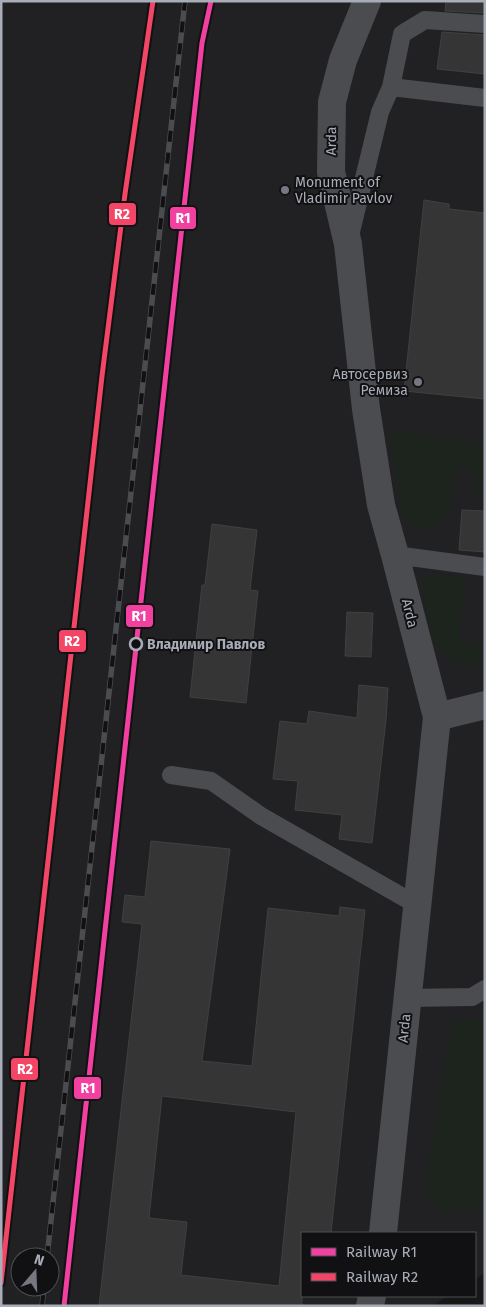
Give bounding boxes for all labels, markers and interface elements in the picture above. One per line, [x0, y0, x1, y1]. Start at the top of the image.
street label: Arda [323, 126, 340, 156]
place label: Monument of Vladimir Pavlov [295, 174, 393, 207]
marker: Monument of Vladimir Pavlov [279, 184, 291, 196]
line badge: R2 [108, 202, 137, 226]
text: R2 [114, 206, 130, 223]
line badge: R1 [169, 206, 197, 230]
text: R1 [176, 210, 190, 227]
place label: Автосервиз Ремиза [333, 366, 408, 399]
marker: Автосервиз Ремиза [412, 376, 424, 388]
street label: Arda [398, 597, 421, 629]
line badge: R1 [125, 604, 154, 628]
text: R1 [132, 608, 146, 625]
line badge: R2 [58, 629, 87, 653]
text: R2 [64, 633, 80, 650]
place label: Владимир Павлов [147, 636, 265, 653]
marker: Владимир Павлов [129, 637, 143, 651]
street label: Arda [395, 1013, 414, 1043]
line badge: R2 [10, 1057, 39, 1081]
text: R2 [17, 1061, 33, 1078]
line badge: R1 [73, 1076, 102, 1100]
text: R1 [81, 1080, 95, 1097]
legend [301, 1232, 476, 1297]
text: Railway R1 [346, 1243, 417, 1261]
north arrow [10, 1247, 60, 1297]
text: N [32, 1251, 46, 1270]
text: Railway R2 [346, 1268, 418, 1286]

